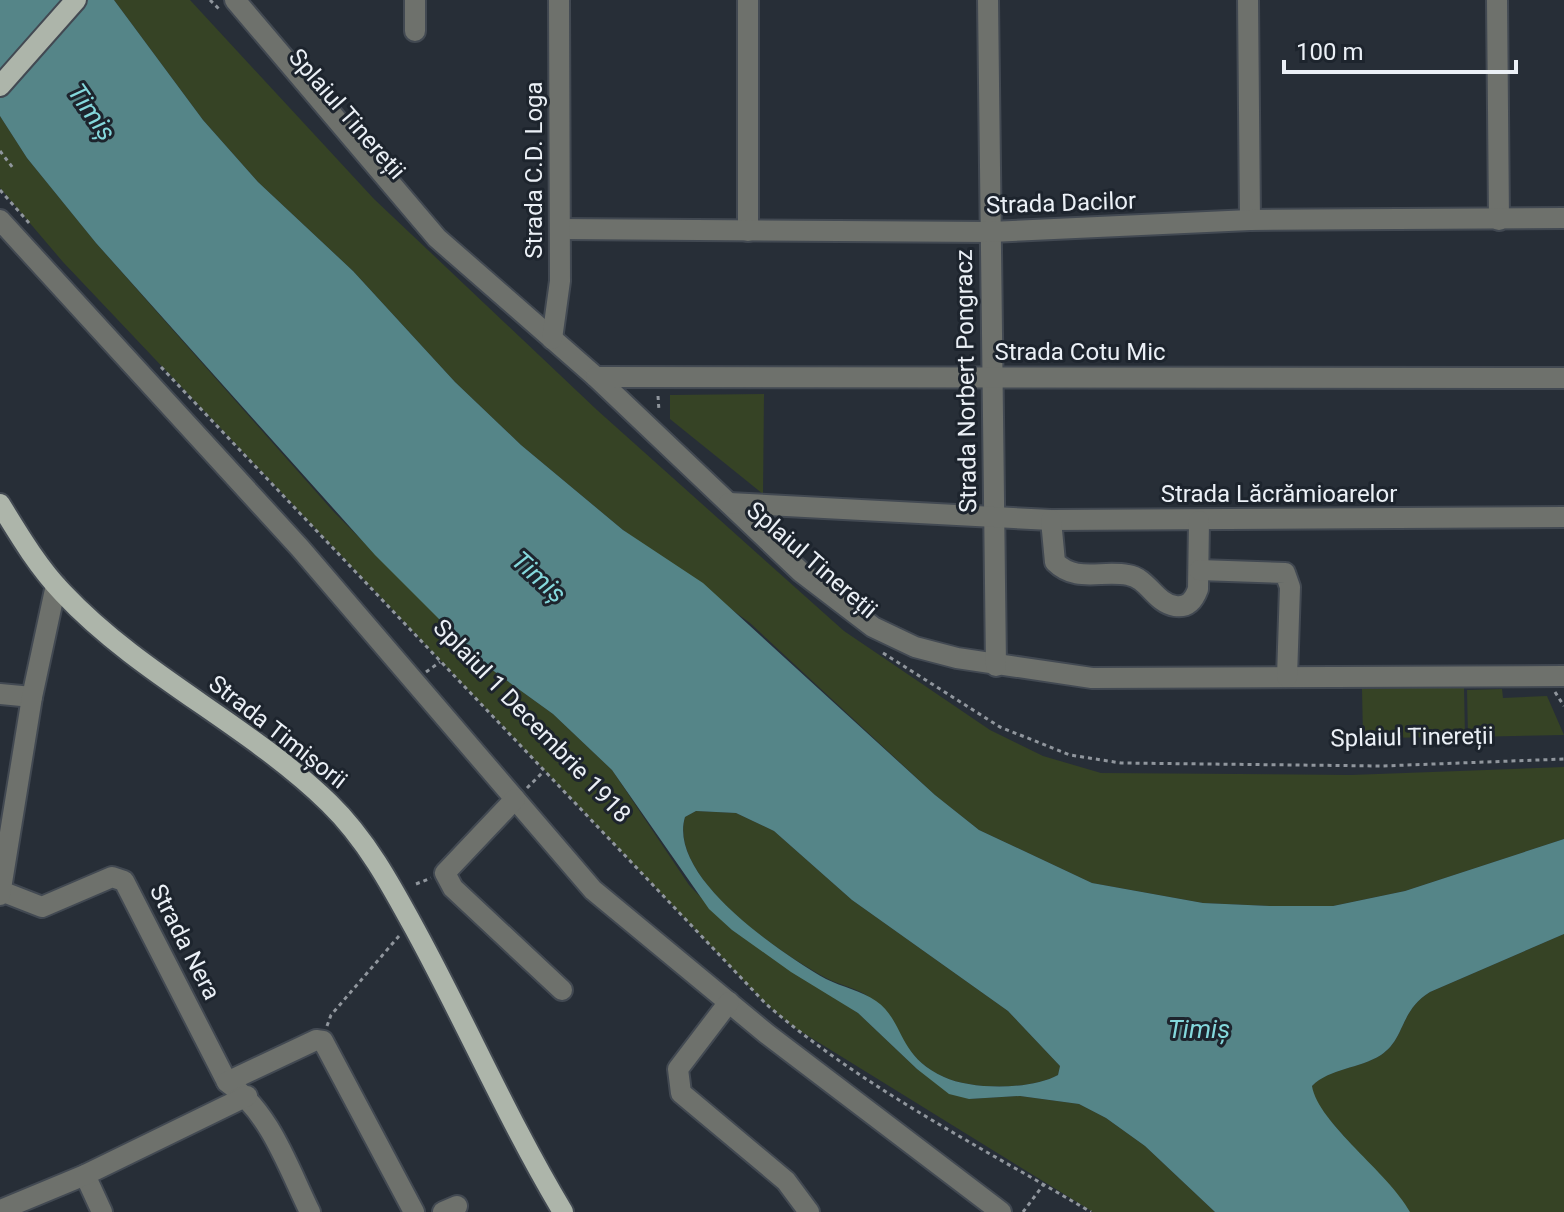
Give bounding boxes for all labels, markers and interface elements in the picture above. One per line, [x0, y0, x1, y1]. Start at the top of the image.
scale bar [1284, 24, 1516, 74]
text: 100 m [1296, 38, 1363, 66]
street label: Splaiul Tinereții [283, 43, 411, 185]
water label: Timiș [61, 78, 122, 147]
street label: Strada C.D. Loga [520, 81, 548, 259]
street label: Strada Dacilor [985, 186, 1137, 220]
street label: Strada Norbert Pongracz [950, 249, 982, 513]
street label: Strada Cotu Mic [994, 338, 1166, 366]
street label: Strada Lăcrămioarelor [1161, 480, 1397, 508]
street label: Splaiul Tinereții [741, 496, 883, 624]
water label: Timiș [505, 545, 572, 610]
street label: Splaiul 1 Decembrie 1918 [428, 614, 636, 828]
street label: Strada Timișorii [203, 669, 353, 795]
street label: Splaiul Tinereții [1330, 722, 1494, 752]
street label: Strada Nera [144, 880, 226, 1004]
water label: Timiș [1168, 1014, 1230, 1045]

